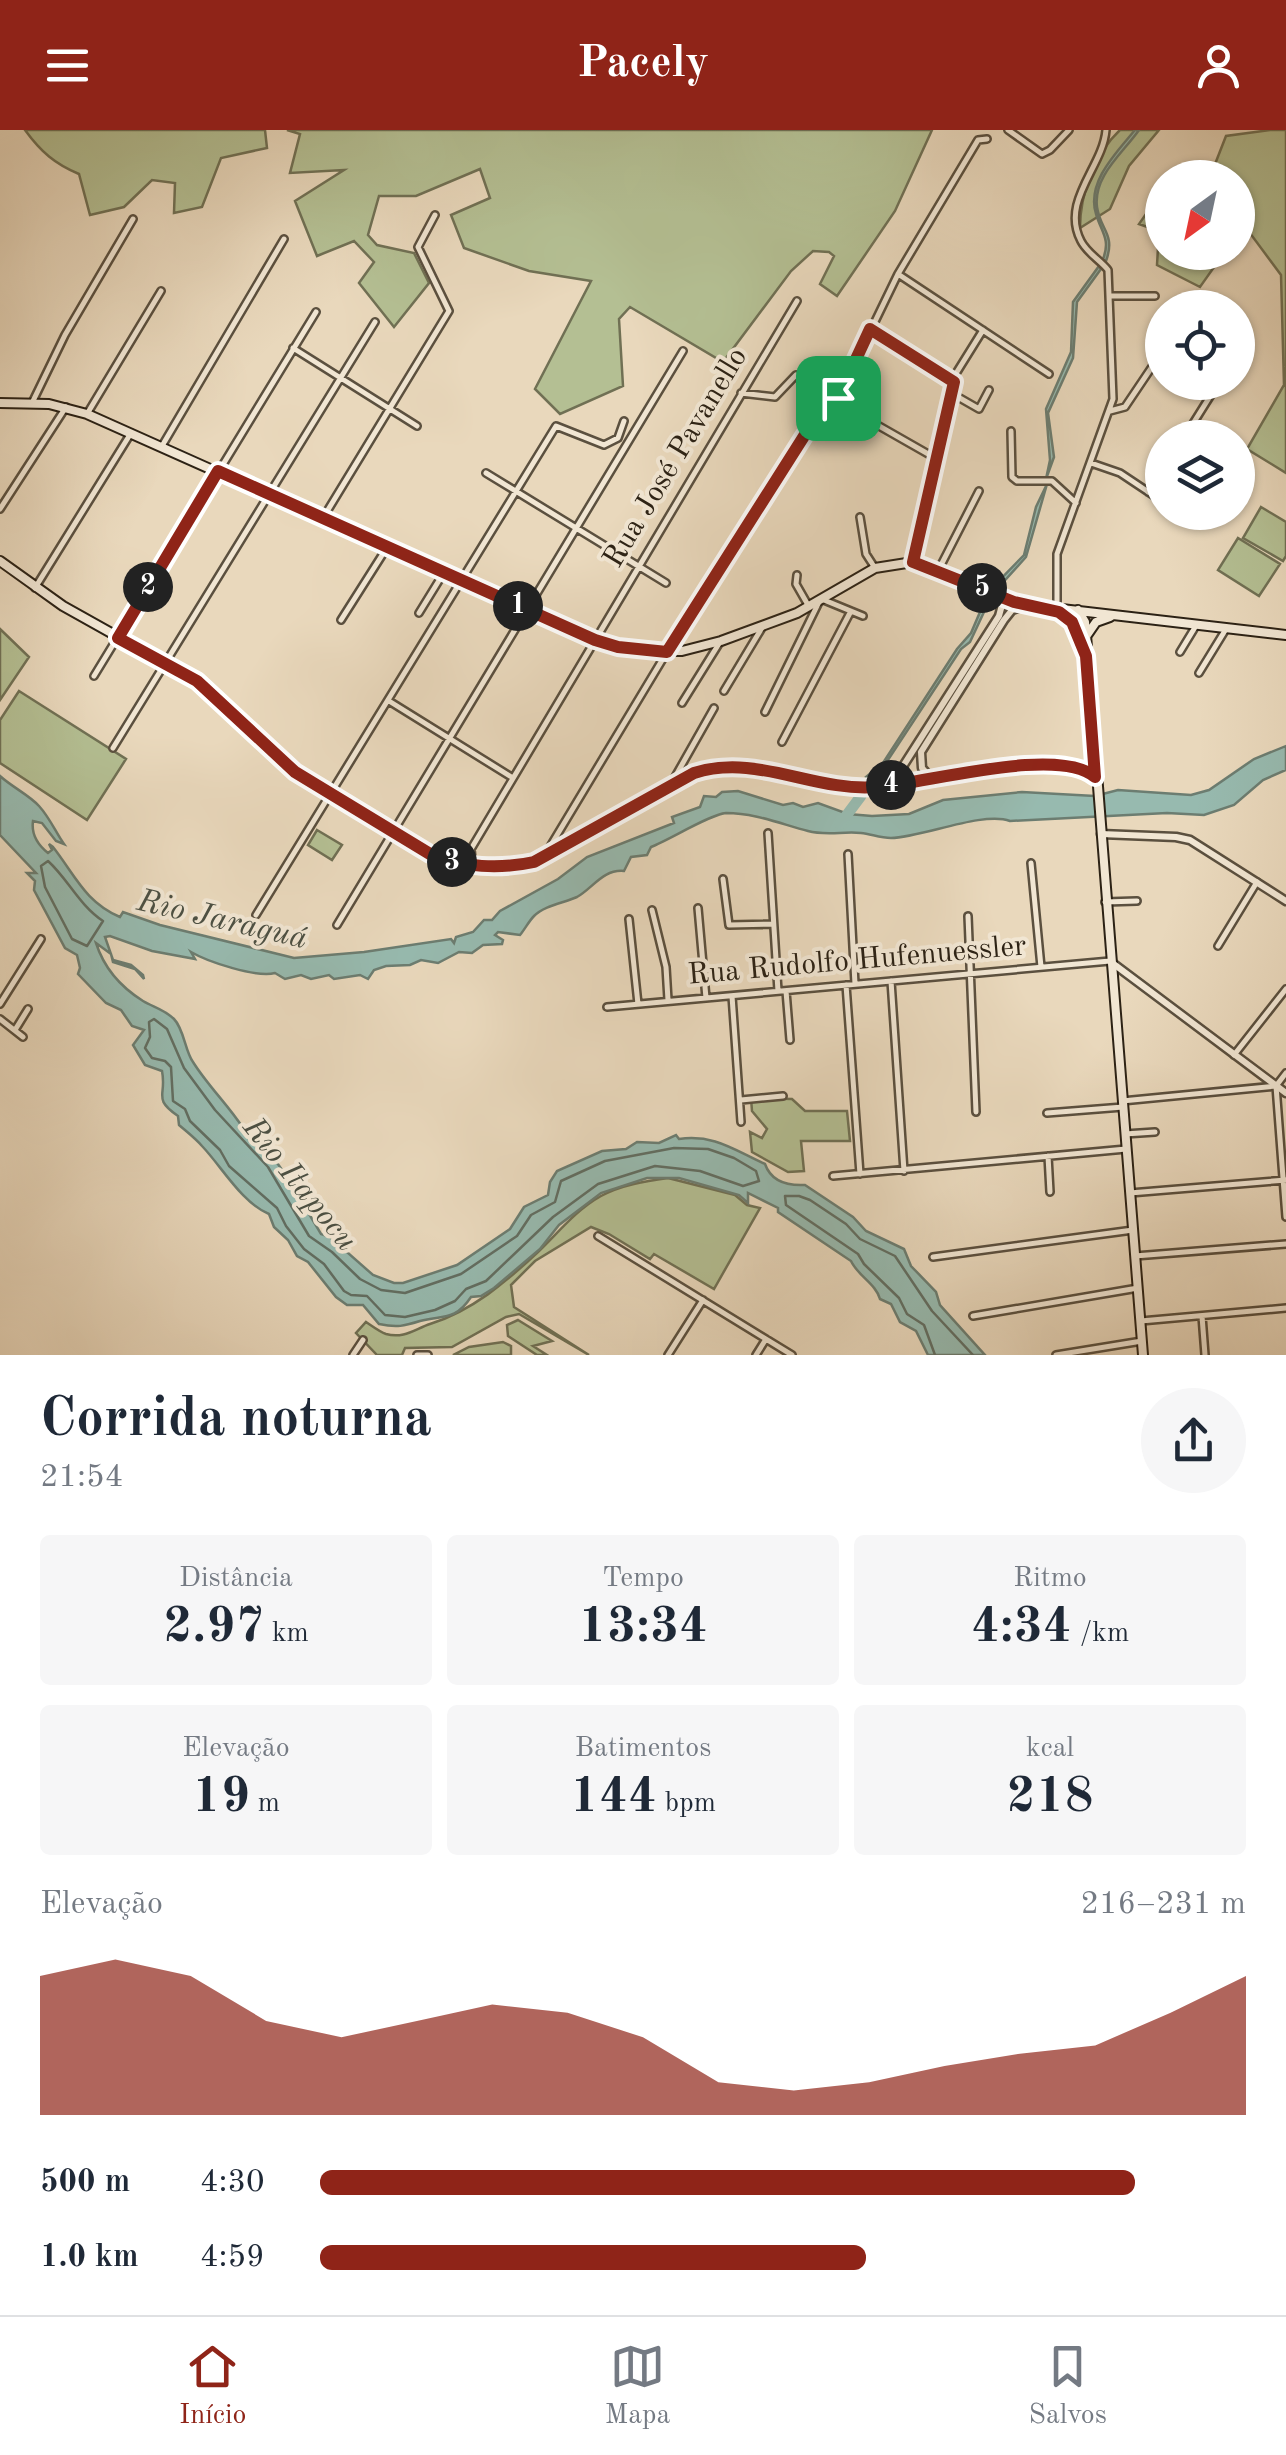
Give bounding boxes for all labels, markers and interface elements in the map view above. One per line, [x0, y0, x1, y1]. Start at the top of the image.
icon: menu [40, 38, 95, 93]
icon: person [1191, 38, 1246, 93]
text: Pacely [577, 42, 709, 87]
north arrow [1145, 160, 1255, 270]
map controls [1145, 160, 1255, 530]
button: locate [1145, 290, 1255, 400]
street label: Rua José Pavanello [599, 343, 753, 573]
pin [796, 356, 881, 441]
icon: arrive [811, 371, 866, 426]
button: layers [1145, 420, 1255, 530]
pin: 2 [123, 562, 173, 612]
pin: 5 [957, 563, 1007, 613]
text: 2 [140, 573, 156, 601]
text: 5 [974, 574, 990, 602]
pin: 1 [493, 581, 543, 631]
text: 1 [510, 592, 526, 620]
pin: 4 [866, 760, 916, 810]
text: 4 [883, 771, 899, 799]
pin: 3 [427, 837, 477, 887]
text: 3 [444, 848, 460, 876]
water label: Rio Jaraguá [133, 886, 310, 956]
street label: Rua Rudolfo Hufenuessler [687, 931, 1027, 991]
water label: Rio Itapocu [235, 1111, 362, 1258]
button: share [1141, 1388, 1246, 1493]
text: Corrida noturna [40, 1393, 432, 1448]
text: 21:54 [40, 1462, 123, 1494]
text: Distância [179, 1565, 293, 1593]
text: Tempo [602, 1565, 684, 1593]
text: Ritmo [1013, 1565, 1087, 1593]
text: 2.97 [163, 1603, 264, 1653]
text: 13:34 [578, 1603, 708, 1653]
text: 4:34 [971, 1603, 1072, 1653]
text: km [264, 1620, 309, 1648]
text: /km [1072, 1620, 1129, 1648]
text: Elevação [182, 1735, 290, 1763]
text: Batimentos [575, 1735, 711, 1763]
text: kcal [1026, 1735, 1074, 1763]
text: 19 [192, 1773, 250, 1823]
text: 144 [570, 1773, 657, 1823]
text: 218 [1007, 1773, 1094, 1823]
text: m [250, 1790, 280, 1818]
text: bpm [657, 1790, 716, 1818]
text: Elevação [40, 1889, 163, 1921]
text: 216–231 m [1080, 1889, 1246, 1921]
text: 500 m [40, 2167, 130, 2199]
text: 4:30 [200, 2167, 265, 2199]
text: 1.0 km [40, 2242, 139, 2274]
text: 4:59 [200, 2242, 265, 2274]
tab: Início [179, 2339, 246, 2434]
tab: Mapa [605, 2339, 670, 2434]
tab: Salvos [1029, 2339, 1107, 2434]

